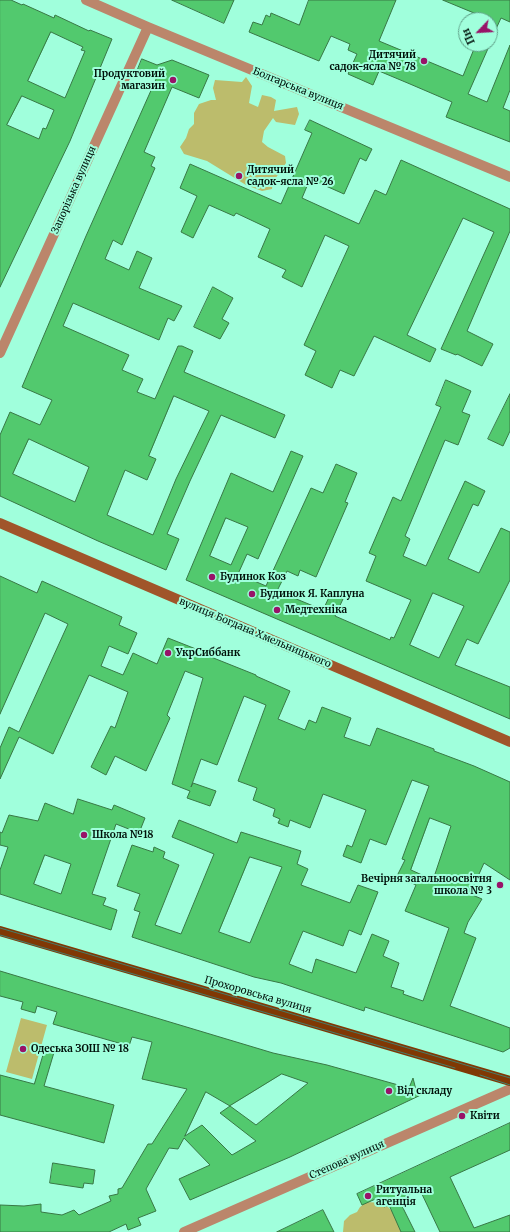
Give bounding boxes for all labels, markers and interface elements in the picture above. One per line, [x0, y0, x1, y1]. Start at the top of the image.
north arrow [458, 12, 498, 52]
text: Пн [458, 26, 478, 47]
place label: Дитячий садок-ясла № 78 [329, 49, 416, 72]
marker: Дитячий садок-ясла № 78 [419, 56, 429, 66]
street label: Болгарська вулиця [251, 65, 345, 113]
place label: Продуктовий магазин [94, 68, 165, 92]
marker: Продуктовий магазин [168, 75, 178, 85]
street label: Запорізька вулиця [49, 144, 99, 236]
place label: Дитячий садок-ясла № 26 [247, 164, 334, 188]
marker: Дитячий садок-ясла № 26 [234, 171, 244, 181]
place label: Будинок Коз [220, 571, 286, 583]
marker: Будинок Коз [207, 572, 217, 582]
place label: Будинок Я. Каплуна [260, 588, 364, 600]
marker: Будинок Я. Каплуна [247, 589, 257, 599]
street label: вулиця Богдана Хмельницького [177, 595, 333, 671]
place label: Медтехніка [285, 604, 347, 616]
marker: Медтехніка [272, 605, 282, 615]
place label: УкрСиббанк [176, 647, 240, 659]
marker: УкрСиббанк [163, 648, 173, 658]
place label: Школа №18 [92, 829, 153, 841]
marker: Школа №18 [79, 830, 89, 840]
place label: Вечірня загальноосвітня школа № 3 [361, 873, 492, 896]
marker: Вечірня загальноосвітня школа № 3 [495, 880, 505, 890]
street label: Прохоровська вулиця [203, 974, 313, 1016]
place label: Одеська ЗОШ № 18 [31, 1043, 129, 1055]
marker: Одеська ЗОШ № 18 [18, 1044, 28, 1054]
place label: Від складу [397, 1085, 452, 1097]
marker: Від складу [384, 1086, 394, 1096]
place label: Квіти [470, 1110, 500, 1122]
marker: Квіти [457, 1111, 467, 1121]
street label: Степова вулиця [308, 1138, 386, 1182]
place label: Ритуальна агенція [376, 1184, 432, 1208]
marker: Ритуальна агенція [363, 1191, 373, 1201]

